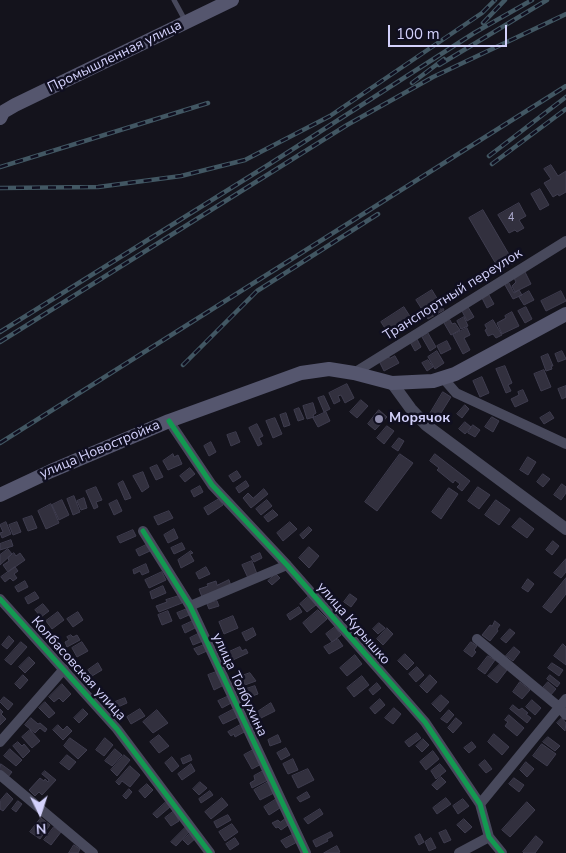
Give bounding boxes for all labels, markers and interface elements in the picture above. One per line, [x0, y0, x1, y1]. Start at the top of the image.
scale bar [391, 15, 510, 47]
street label: Промышленная улица [45, 17, 185, 97]
text: 100 m [396, 24, 440, 44]
house number: 4 [508, 211, 514, 225]
street label: Транспортный переулок [380, 245, 526, 345]
place label: Морячок [389, 411, 450, 427]
marker: Морячок [373, 413, 385, 425]
street label: улица Новостройка [37, 417, 163, 483]
street label: улица Курышко [313, 579, 393, 669]
street label: Колбасовская улица [27, 614, 129, 724]
street label: улица Толбухина [208, 631, 270, 739]
north arrow [15, 788, 65, 838]
text: N [35, 819, 47, 838]

